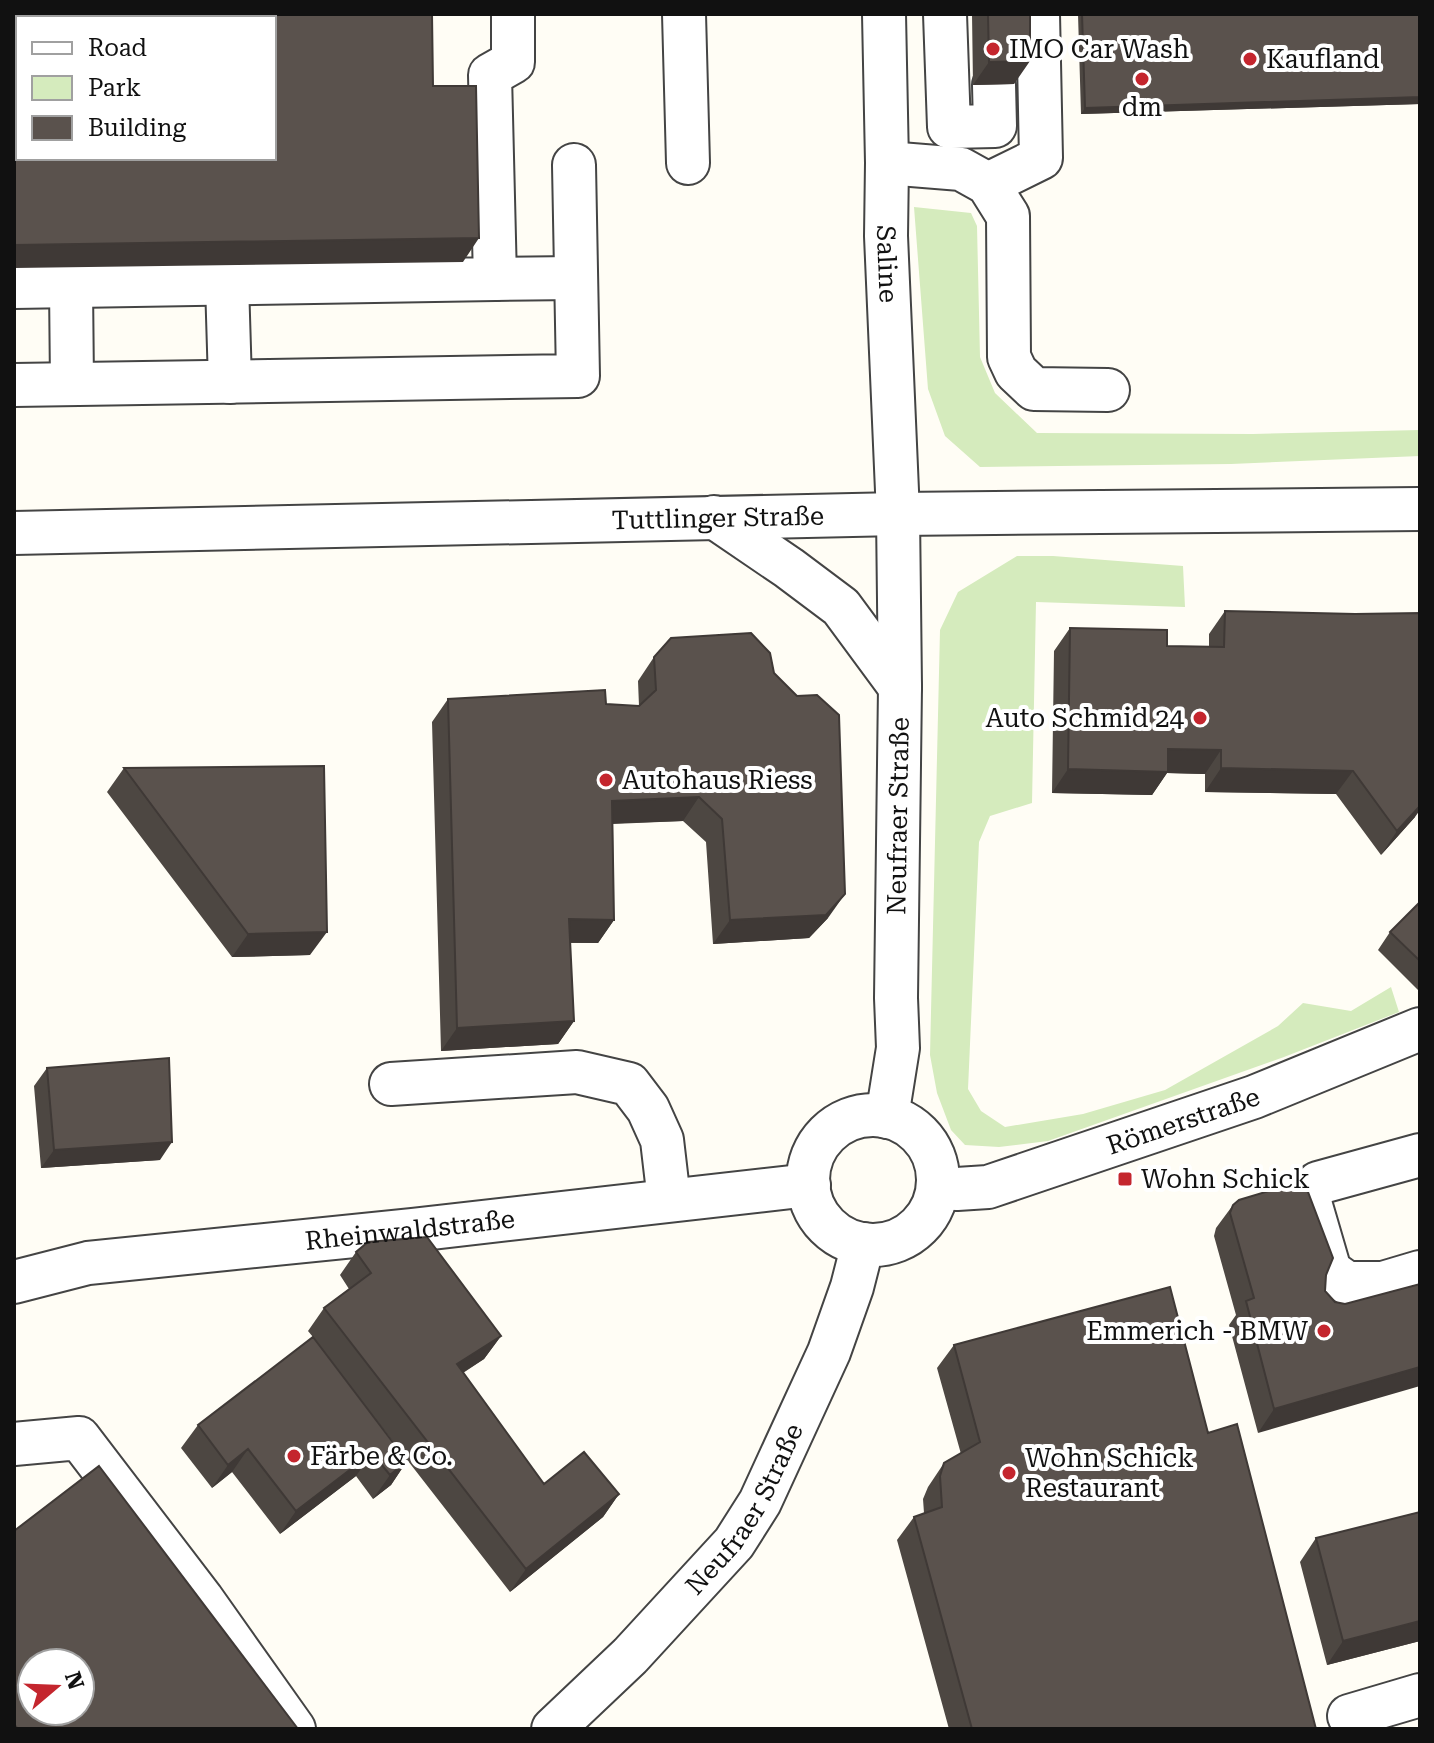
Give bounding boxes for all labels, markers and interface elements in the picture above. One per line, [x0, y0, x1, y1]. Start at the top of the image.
legend [16, 16, 276, 160]
text: Road [88, 34, 147, 62]
place label: IMO Car Wash [1009, 34, 1189, 64]
marker: IMO Car Wash [984, 40, 1002, 58]
place label: Kaufland [1266, 44, 1380, 74]
marker: Kaufland [1241, 50, 1259, 68]
marker: dm [1133, 70, 1151, 88]
text: Park [88, 74, 141, 102]
place label: dm [1122, 92, 1162, 122]
text: Building [88, 114, 186, 142]
street label: Saline [871, 225, 904, 303]
street label: Tuttlinger Straße [611, 501, 824, 535]
place label: Auto Schmid 24 [986, 703, 1184, 733]
marker: Auto Schmid 24 [1191, 709, 1209, 727]
street label: Neufraer Straße [881, 717, 915, 915]
place label: Autohaus Riess [622, 765, 813, 795]
marker: Autohaus Riess [597, 771, 615, 789]
street label: Römerstraße [1103, 1081, 1263, 1161]
place label: Wohn Schick [1141, 1164, 1310, 1194]
marker: Wohn Schick [1116, 1170, 1134, 1188]
street label: Rheinwaldstraße [303, 1204, 516, 1256]
place label: Emmerich - BMW [1086, 1316, 1309, 1346]
marker: Emmerich - BMW [1315, 1322, 1333, 1340]
street label: Neufraer Straße [679, 1419, 809, 1601]
place label: Färbe & Co. [310, 1441, 453, 1471]
place label: Wohn Schick Restaurant [1025, 1443, 1194, 1503]
marker: Färbe & Co. [285, 1447, 303, 1465]
marker: Wohn Schick Restaurant [1000, 1464, 1018, 1482]
north arrow [16, 1647, 96, 1727]
text: N [60, 1669, 89, 1693]

